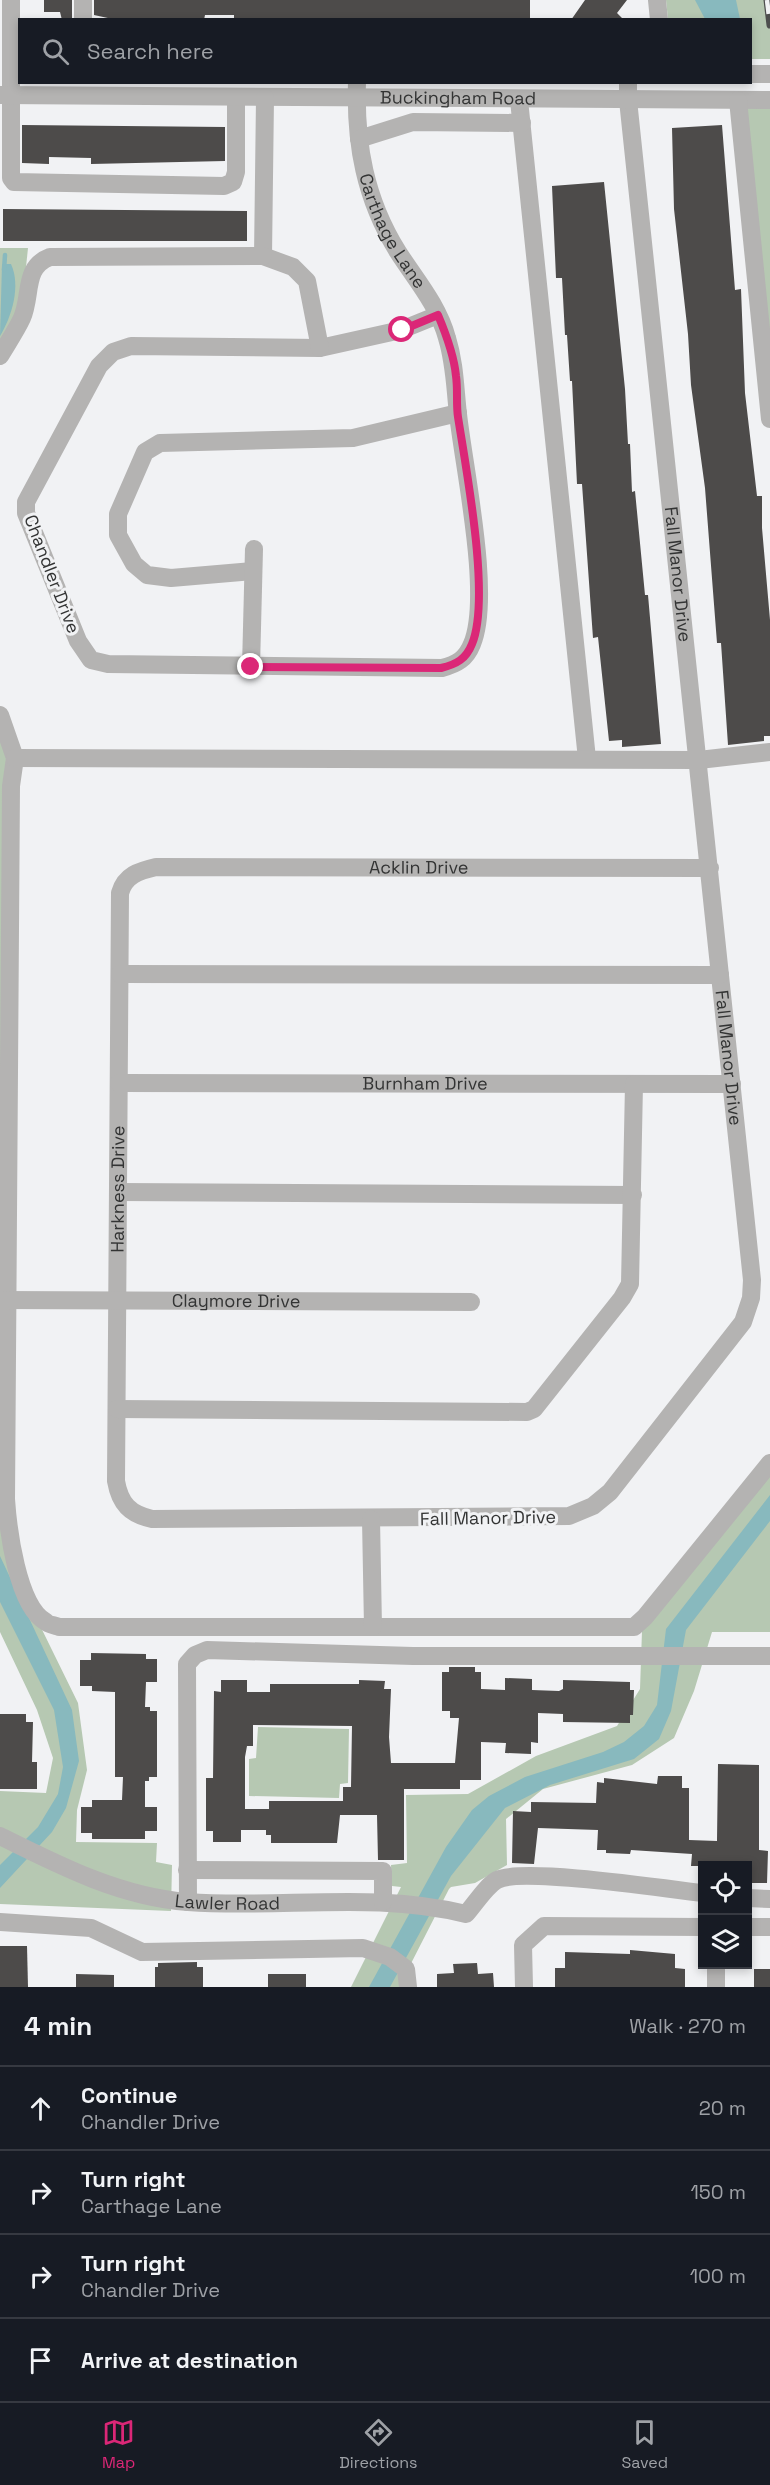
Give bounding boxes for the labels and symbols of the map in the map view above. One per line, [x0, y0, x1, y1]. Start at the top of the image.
street label: Buckingham Road [380, 85, 536, 109]
street label: Carthage Lane [355, 171, 432, 293]
route start [388, 316, 414, 342]
street label: Fall Manor Drive [660, 505, 697, 643]
street label: Chandler Drive [19, 511, 86, 636]
route end [237, 653, 263, 679]
street label: Acklin Drive [369, 855, 468, 879]
street label: Fall Manor Drive [711, 989, 748, 1127]
street label: Burnham Drive [362, 1071, 488, 1095]
street label: Harkness Drive [106, 1126, 129, 1253]
street label: Claymore Drive [172, 1289, 300, 1312]
street label: Fall Manor Drive [420, 1505, 556, 1530]
street label: Lawler Road [174, 1889, 280, 1915]

